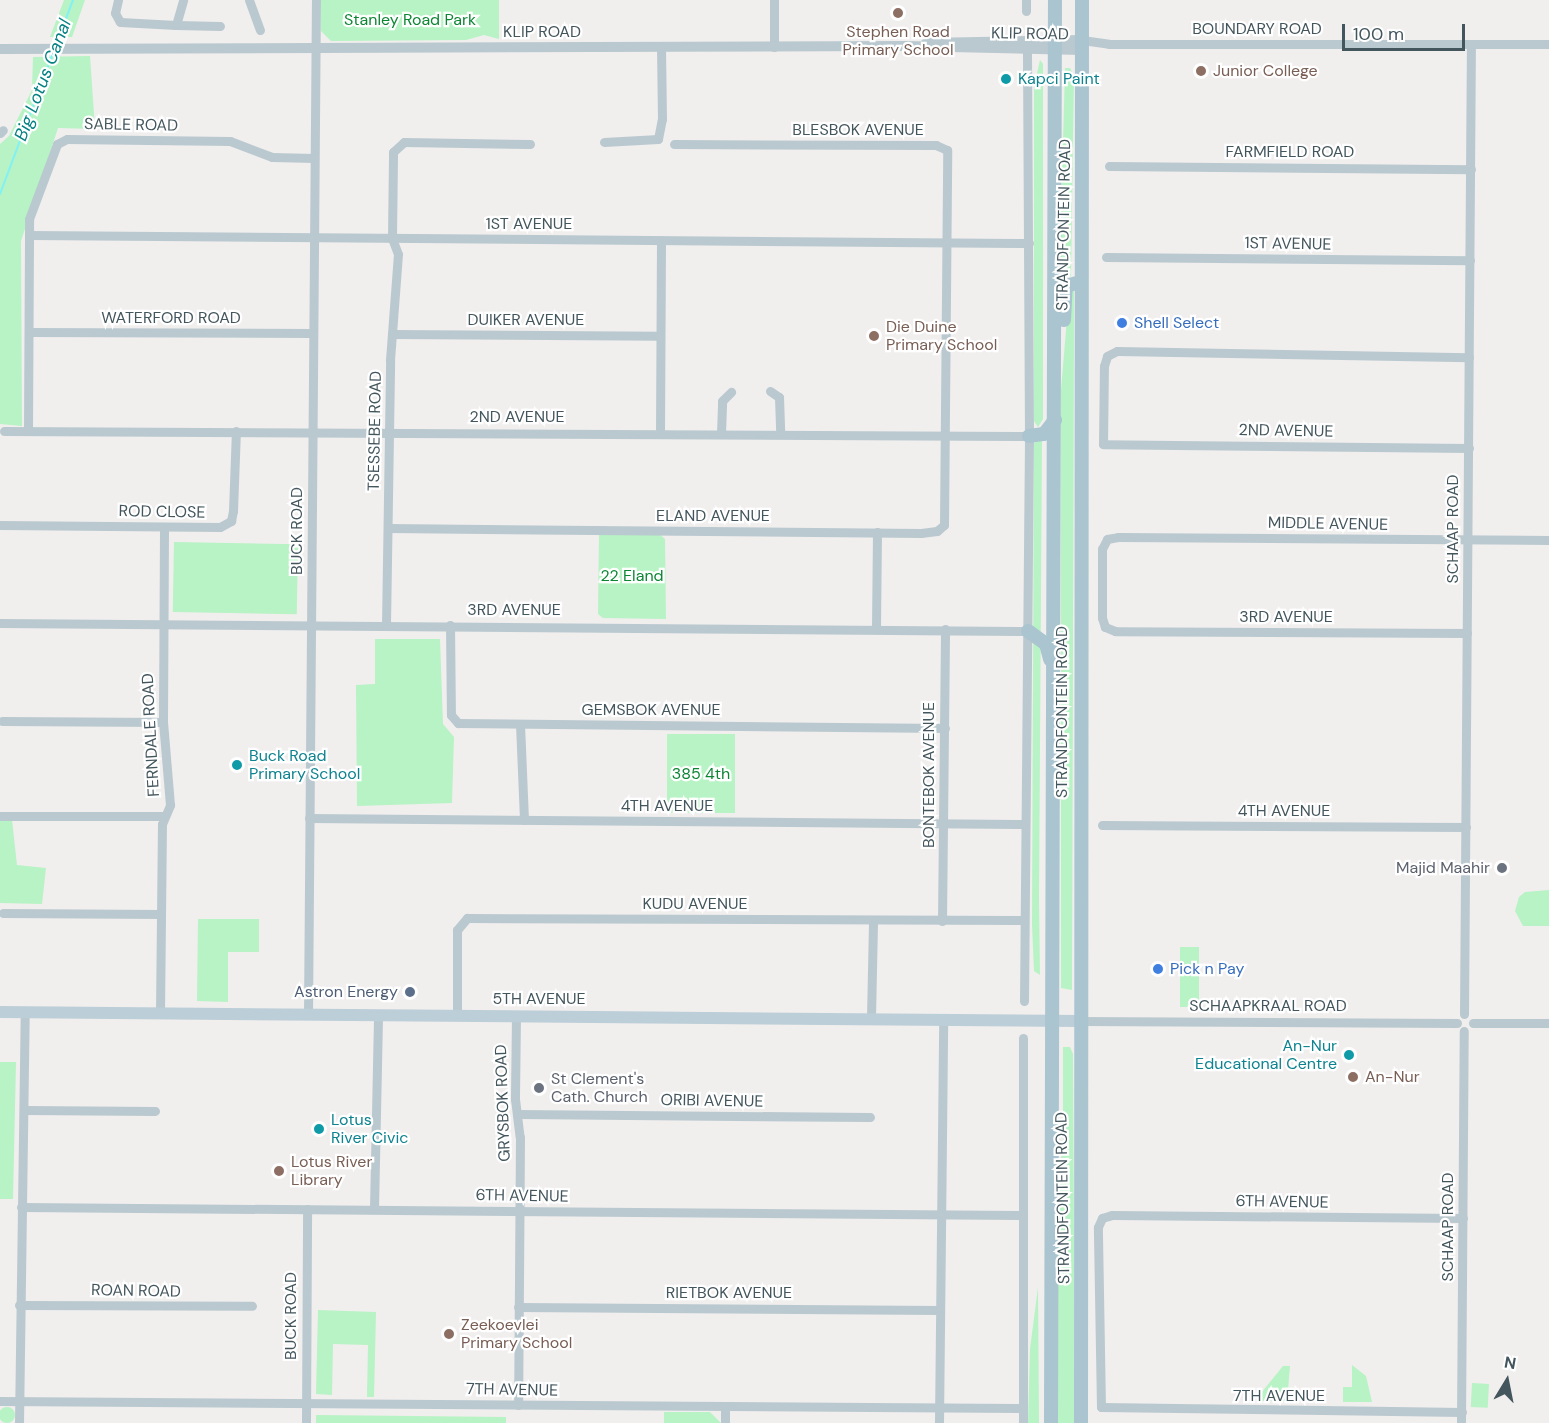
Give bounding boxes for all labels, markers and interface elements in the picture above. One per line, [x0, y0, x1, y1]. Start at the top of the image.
marker: Stephen Road Primary School [891, 6, 905, 20]
park label: Stanley Road Park [344, 10, 476, 30]
scale bar [1345, 12, 1468, 50]
water label: Big Lotus Canal [10, 16, 76, 144]
street label: BOUNDARY ROAD [1192, 19, 1322, 39]
street label: KLIP ROAD [503, 22, 581, 42]
place label: Stephen Road Primary School [842, 22, 954, 60]
text: 100 m [1353, 22, 1404, 46]
street label: KLIP ROAD [991, 24, 1069, 44]
place label: Junior College [1213, 61, 1318, 81]
marker: Junior College [1194, 64, 1208, 78]
place label: Kapci Paint [1018, 69, 1100, 89]
marker: Kapci Paint [999, 72, 1013, 86]
street label: SABLE ROAD [84, 115, 178, 135]
street label: BLESBOK AVENUE [792, 120, 924, 140]
street label: STRANDFONTEIN ROAD [1053, 139, 1075, 311]
street label: FARMFIELD ROAD [1226, 142, 1354, 162]
street label: 1ST AVENUE [486, 214, 572, 234]
street label: 1ST AVENUE [1245, 234, 1331, 254]
street label: WATERFORD ROAD [101, 308, 241, 328]
street label: DUIKER AVENUE [468, 310, 584, 330]
place label: Shell Select [1134, 313, 1219, 333]
marker: Shell Select [1115, 316, 1129, 330]
place label: Die Duine Primary School [886, 317, 997, 355]
marker: Die Duine Primary School [867, 329, 881, 343]
street label: TSESSEBE ROAD [364, 371, 386, 491]
street label: 2ND AVENUE [470, 407, 564, 427]
street label: 2ND AVENUE [1238, 421, 1334, 441]
street label: SCHAAP ROAD [1443, 474, 1463, 584]
street label: BUCK ROAD [287, 487, 307, 575]
street label: ROD CLOSE [118, 502, 206, 522]
street label: ELAND AVENUE [656, 506, 770, 526]
street label: MIDDLE AVENUE [1268, 513, 1388, 535]
park label: 22 Eland [600, 566, 664, 586]
street label: 3RD AVENUE [467, 600, 561, 620]
street label: 3RD AVENUE [1239, 607, 1333, 627]
street label: STRANDFONTEIN ROAD [1052, 626, 1072, 798]
street label: FERNDALE ROAD [138, 673, 164, 797]
street label: GEMSBOK AVENUE [582, 700, 720, 720]
street label: BONTEBOK AVENUE [919, 702, 939, 848]
place label: Buck Road Primary School [249, 746, 360, 784]
marker: Buck Road Primary School [230, 758, 244, 772]
park label: 385 4th [672, 764, 730, 784]
street label: 4TH AVENUE [621, 796, 713, 816]
street label: 4TH AVENUE [1238, 801, 1330, 821]
place label: Majid Maahir [1396, 858, 1490, 878]
marker: Majid Maahir [1495, 861, 1509, 875]
street label: KUDU AVENUE [643, 894, 747, 914]
place label: Pick n Pay [1170, 959, 1244, 979]
marker: Pick n Pay [1151, 962, 1165, 976]
place label: Astron Energy [294, 982, 398, 1002]
marker: Astron Energy [403, 985, 417, 999]
street label: 5TH AVENUE [492, 989, 586, 1009]
street label: SCHAAPKRAAL ROAD [1189, 996, 1347, 1016]
place label: An-Nur Educational Centre [1195, 1036, 1337, 1074]
street label: GRYSBOK ROAD [491, 1044, 515, 1162]
marker: An-Nur Educational Centre [1342, 1048, 1356, 1062]
place label: An-Nur [1365, 1067, 1420, 1087]
place label: St Clement's Cath. Church [551, 1069, 648, 1107]
marker: An-Nur [1346, 1070, 1360, 1084]
marker: St Clement's Cath. Church [532, 1081, 546, 1095]
street label: ORIBI AVENUE [661, 1091, 763, 1111]
place label: Lotus River Civic [331, 1110, 408, 1148]
street label: STRANDFONTEIN ROAD [1052, 1112, 1074, 1284]
marker: Lotus River Civic [312, 1122, 326, 1136]
place label: Lotus River Library [291, 1152, 372, 1190]
marker: Lotus River Library [272, 1164, 286, 1178]
street label: SCHAAP ROAD [1438, 1172, 1458, 1282]
street label: 6TH AVENUE [475, 1186, 569, 1206]
street label: 6TH AVENUE [1235, 1192, 1329, 1212]
street label: BUCK ROAD [281, 1272, 301, 1360]
street label: ROAN ROAD [91, 1281, 181, 1301]
street label: RIETBOK AVENUE [666, 1283, 792, 1303]
place label: Zeekoevlei Primary School [461, 1315, 572, 1353]
marker: Zeekoevlei Primary School [442, 1327, 456, 1341]
north arrow [1477, 1351, 1537, 1411]
text: N [1503, 1351, 1518, 1374]
street label: 7TH AVENUE [466, 1380, 558, 1400]
street label: 7TH AVENUE [1233, 1386, 1325, 1406]

